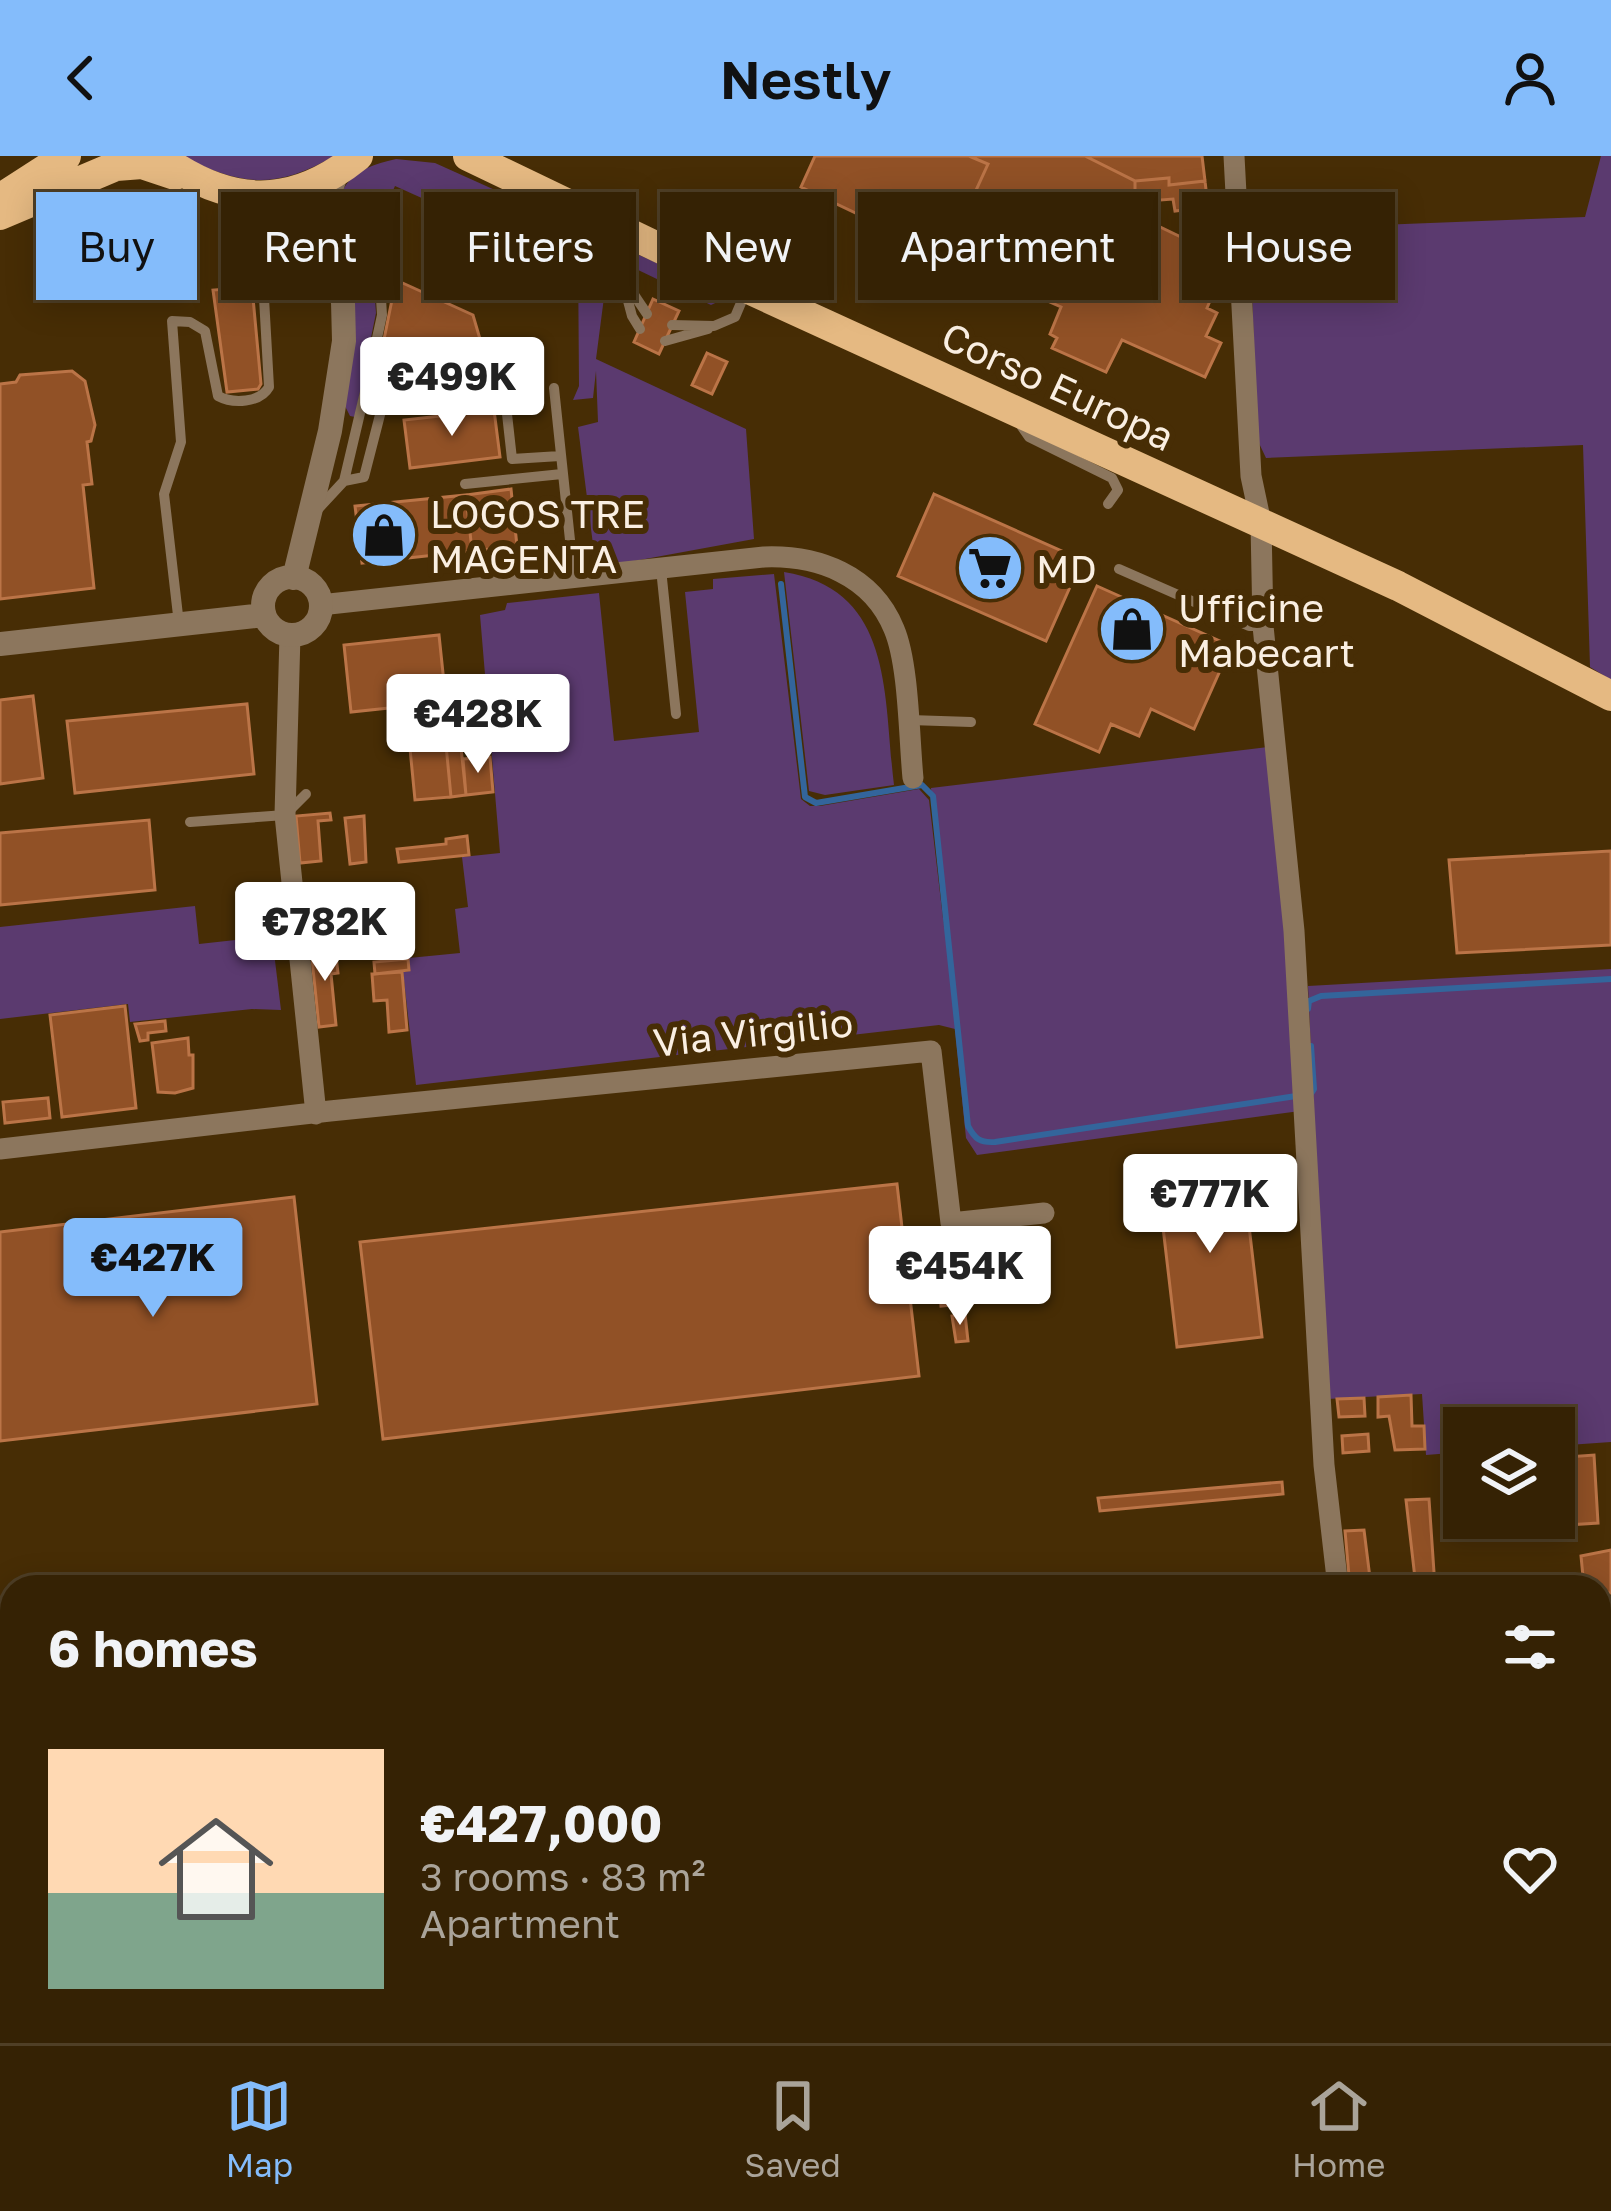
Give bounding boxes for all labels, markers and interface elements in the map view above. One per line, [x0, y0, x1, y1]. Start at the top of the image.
icon: back [48, 45, 114, 111]
icon: person [1497, 45, 1563, 111]
text: Nestly [720, 46, 891, 111]
chip: Buy [36, 192, 197, 300]
chip: Rent [221, 192, 400, 300]
chip: Filters [424, 192, 636, 300]
chip: New [660, 192, 834, 300]
chip: Apartment [858, 192, 1158, 300]
chip: House [1182, 192, 1395, 300]
street label: Corso Europa [935, 312, 1181, 460]
pin: €499K [368, 337, 536, 439]
text: €499K [387, 352, 517, 399]
place label: LOGOS TRE MAGENTA [430, 490, 645, 582]
shop icon: LOGOS TRE MAGENTA [349, 500, 419, 570]
supermarket icon: MD [955, 533, 1025, 603]
place label: MD [1036, 545, 1097, 592]
place label: Ufficine Mabecart [1178, 584, 1355, 676]
shop icon: Ufficine Mabecart [1097, 594, 1167, 664]
pin: €428K [394, 674, 562, 776]
text: €428K [414, 689, 542, 736]
pin: €782K [241, 882, 409, 984]
text: €782K [262, 897, 388, 944]
street label: Via Virgilio [651, 998, 855, 1066]
pin: €777K [1126, 1154, 1294, 1256]
text: €777K [1150, 1169, 1270, 1216]
pin: €427K [69, 1218, 237, 1320]
pin: €454K [876, 1226, 1044, 1328]
text: €427K [90, 1233, 216, 1280]
text: €454K [896, 1241, 1024, 1288]
map controls [1443, 1407, 1575, 1539]
button: layers [1443, 1407, 1575, 1539]
icon: filters [1497, 1614, 1563, 1680]
text: 6 homes [48, 1617, 258, 1678]
text: €427,000 [420, 1792, 663, 1853]
icon: home [144, 1797, 288, 1941]
icon: heart [1497, 1836, 1563, 1902]
text: 3 rooms · 83 m² [420, 1853, 705, 1900]
text: Apartment [420, 1900, 620, 1947]
tab: Map [226, 2073, 293, 2184]
tab: Saved [744, 2073, 841, 2184]
tab: Home [1292, 2073, 1385, 2184]

